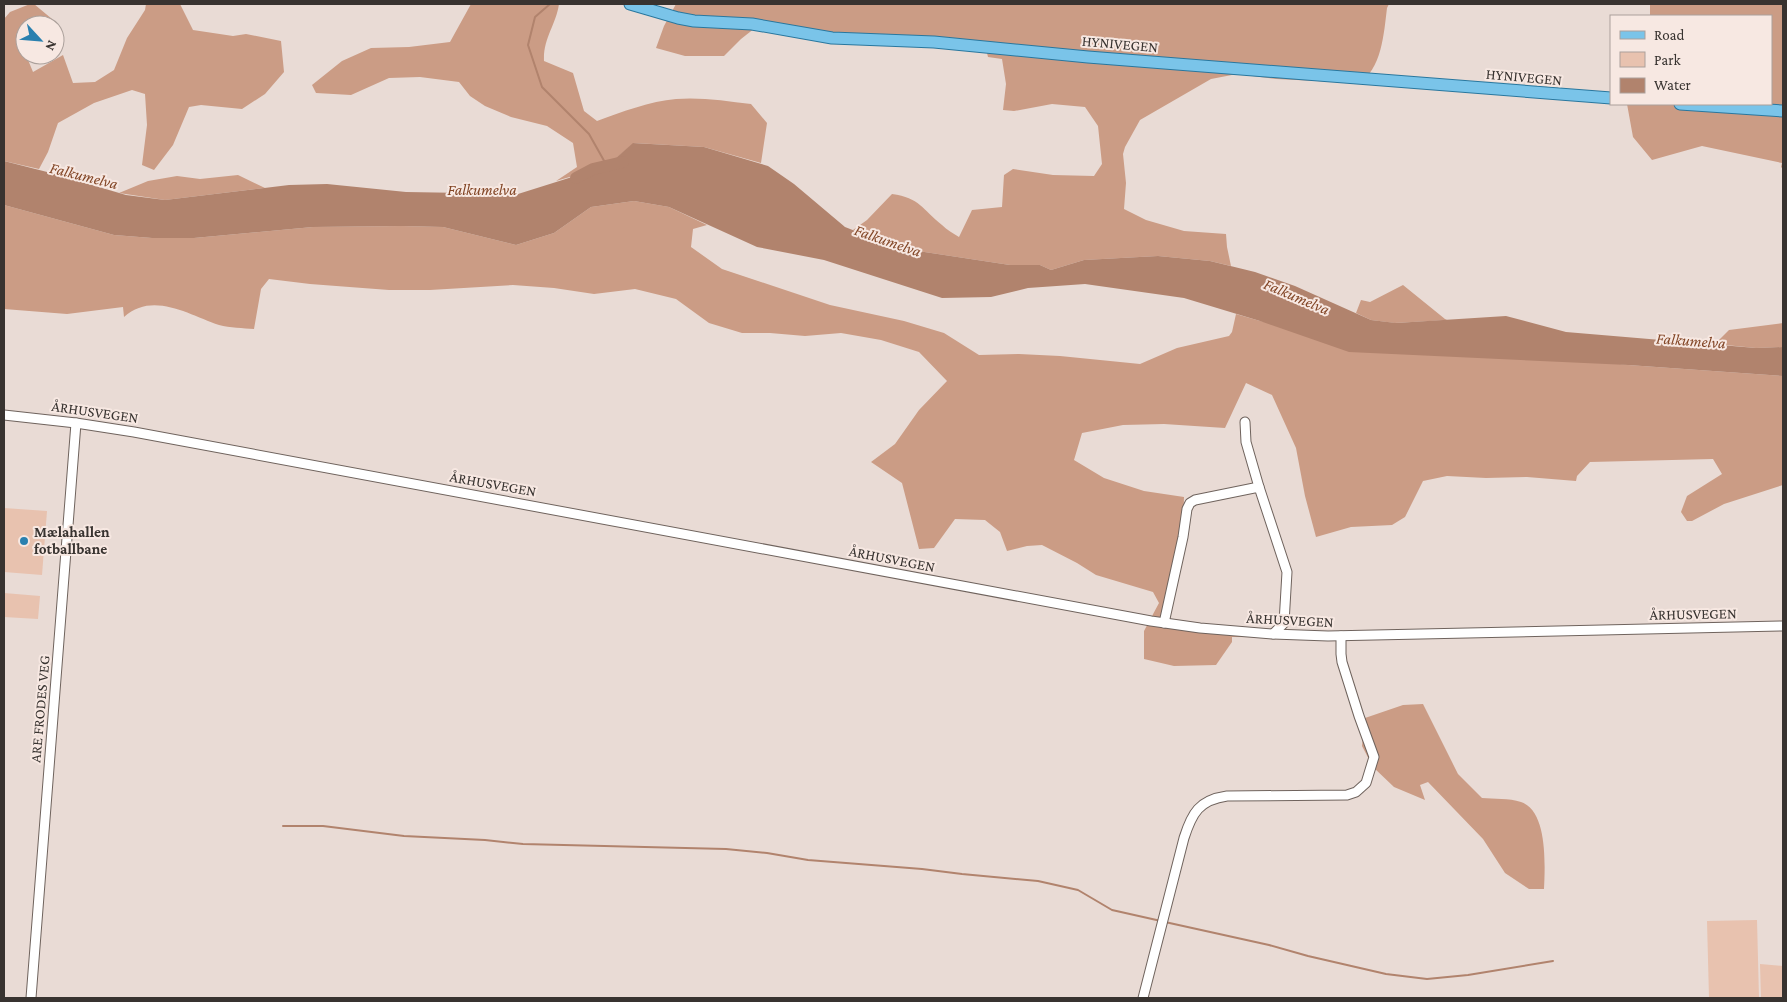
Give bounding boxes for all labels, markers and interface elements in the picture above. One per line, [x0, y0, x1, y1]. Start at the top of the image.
north arrow [15, 15, 65, 65]
legend [1610, 15, 1772, 105]
text: Road [1654, 27, 1685, 43]
street label: HYNIVEGEN [1081, 33, 1159, 55]
text: N [42, 38, 61, 54]
text: Park [1654, 52, 1681, 68]
street label: HYNIVEGEN [1485, 66, 1563, 88]
text: Water [1654, 77, 1691, 93]
water label: Falkumelva [48, 159, 120, 192]
water label: Falkumelva [447, 181, 517, 198]
water label: Falkumelva [852, 221, 924, 260]
water label: Falkumelva [1261, 275, 1333, 318]
water label: Falkumelva [1656, 330, 1727, 351]
street label: ÅRHUSVEGEN [51, 397, 140, 426]
street label: ÅRHUSVEGEN [449, 468, 538, 499]
place label: Mælahallen fotballbane [34, 524, 110, 557]
marker: Mælahallen fotballbane [18, 535, 30, 547]
street label: ÅRHUSVEGEN [848, 542, 937, 575]
street label: ÅRHUSVEGEN [1649, 604, 1737, 623]
street label: ÅRHUSVEGEN [1246, 609, 1334, 630]
street label: ARE FRODES VEG [27, 655, 53, 763]

